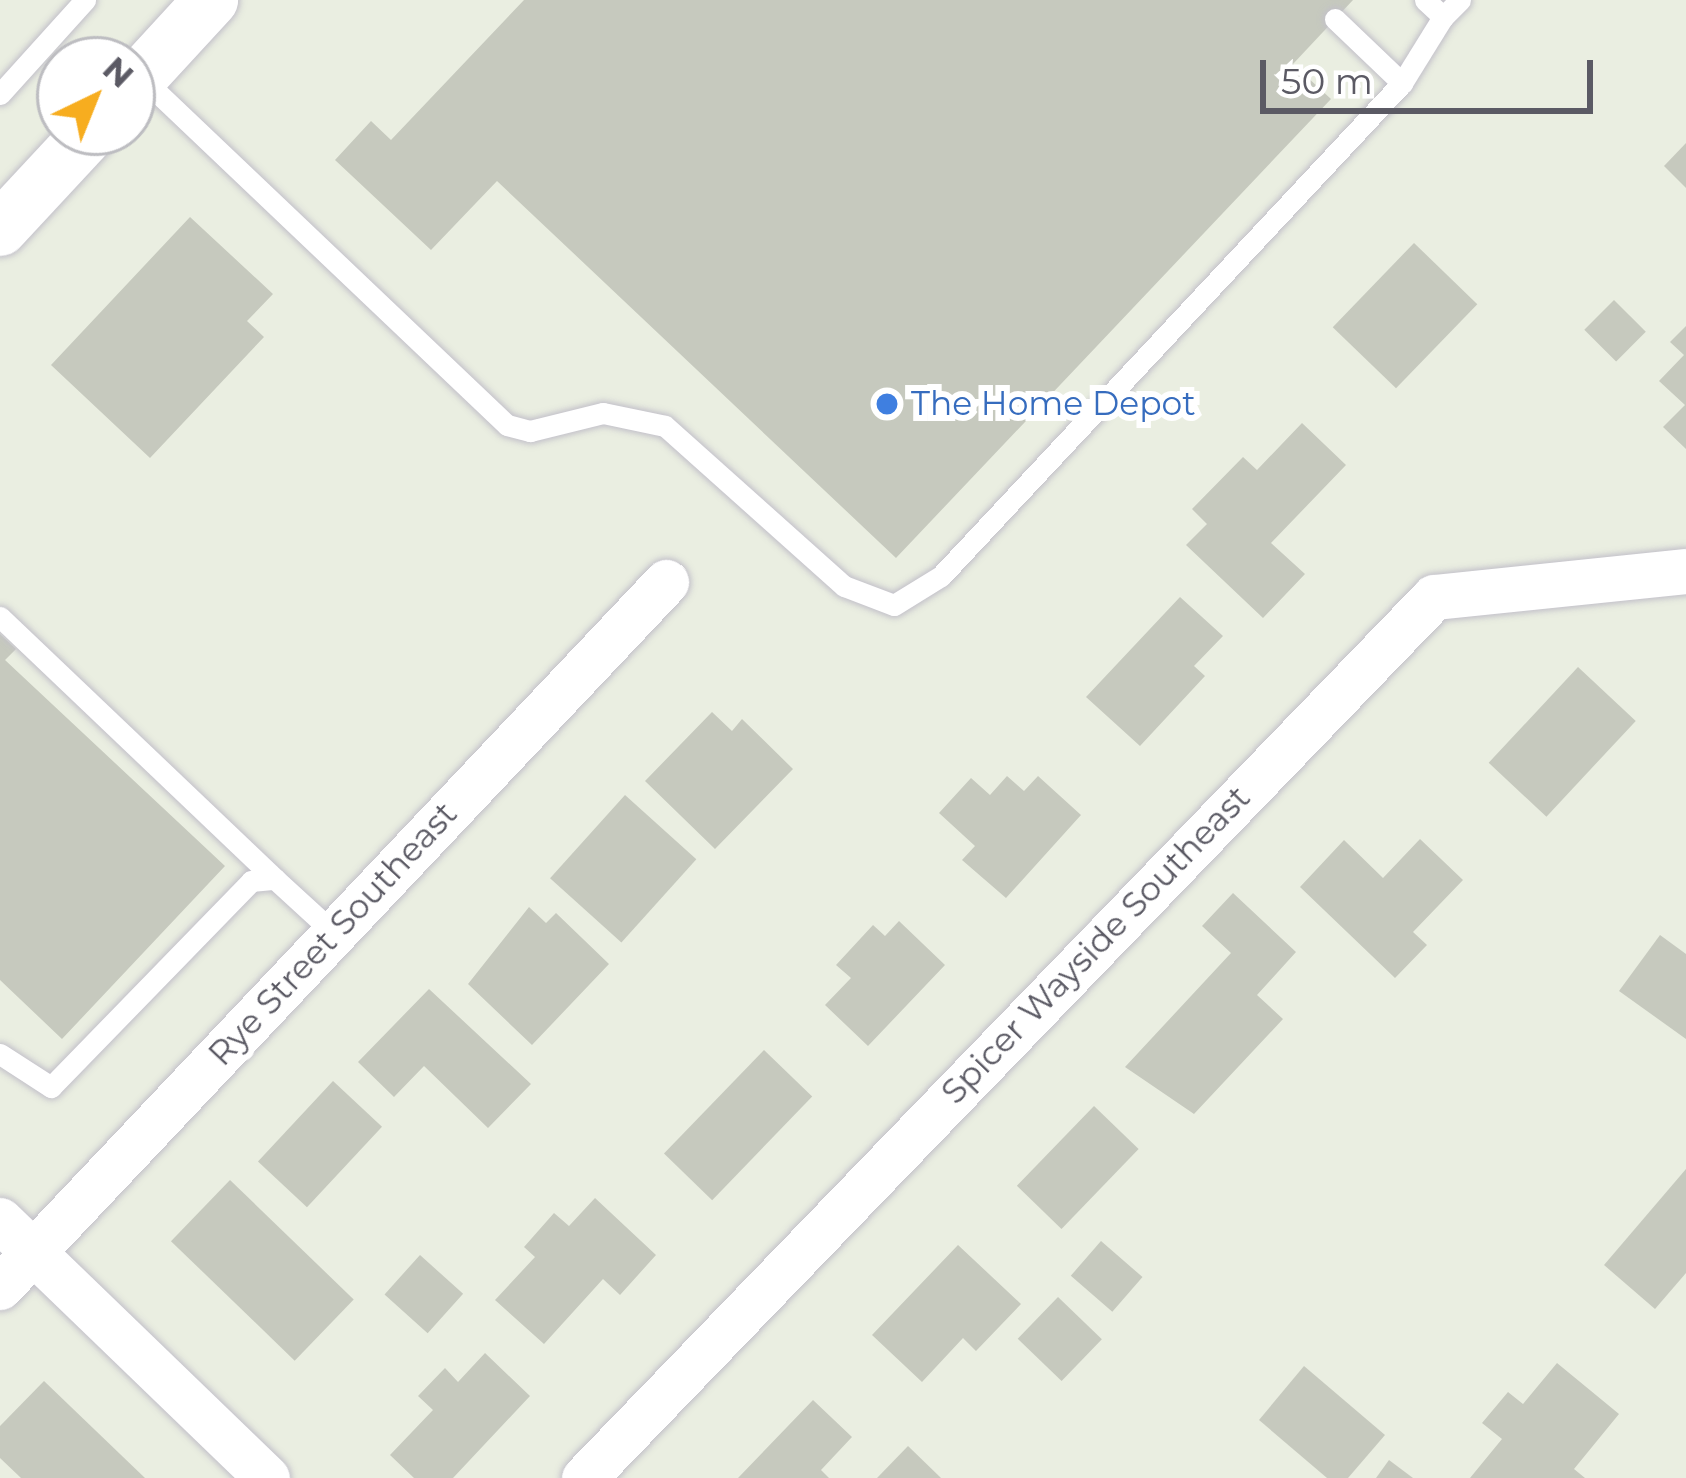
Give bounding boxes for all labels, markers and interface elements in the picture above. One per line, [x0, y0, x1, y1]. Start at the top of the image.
north arrow [36, 36, 156, 156]
scale bar [1266, 36, 1599, 110]
text: N [95, 48, 142, 96]
text: 50 m [1281, 59, 1373, 103]
place label: The Home Depot [911, 384, 1196, 424]
marker: The Home Depot [874, 391, 900, 417]
street label: Spicer Wayside Southeast [934, 778, 1258, 1112]
street label: Rye Street Southeast [201, 794, 465, 1074]

